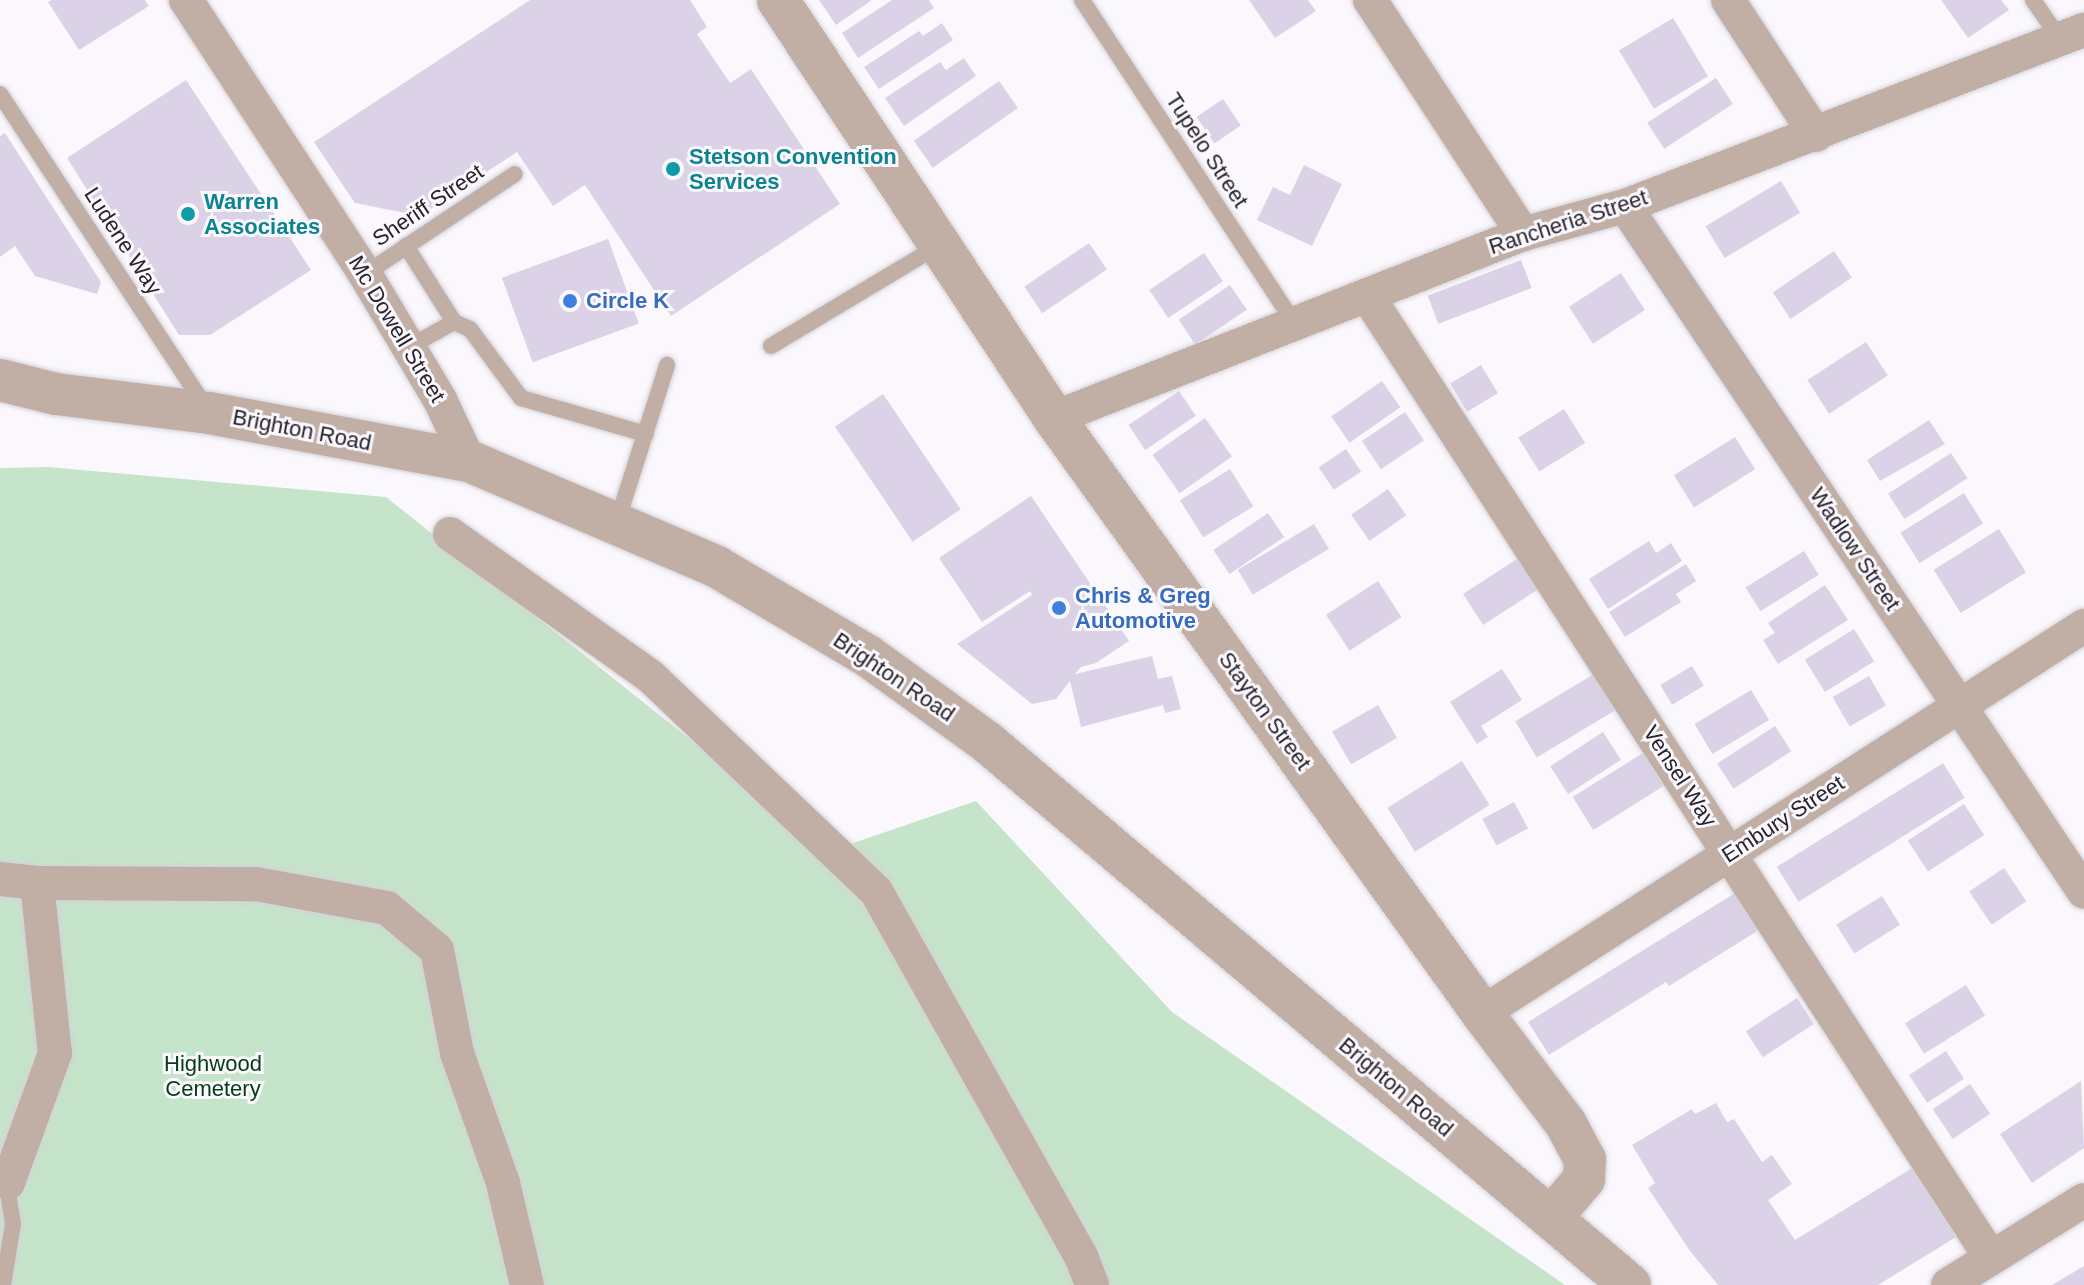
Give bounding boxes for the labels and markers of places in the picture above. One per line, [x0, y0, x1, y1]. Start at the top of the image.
place label: Stetson Convention Services [689, 143, 897, 194]
marker: Stetson Convention Services [664, 160, 682, 178]
place label: Warren Associates [204, 188, 320, 240]
marker: Warren Associates [179, 205, 197, 223]
place label: Circle K [586, 288, 669, 314]
marker: Circle K [561, 292, 579, 310]
place label: Chris & Greg Automotive [1075, 582, 1211, 634]
marker: Chris & Greg Automotive [1050, 599, 1068, 617]

